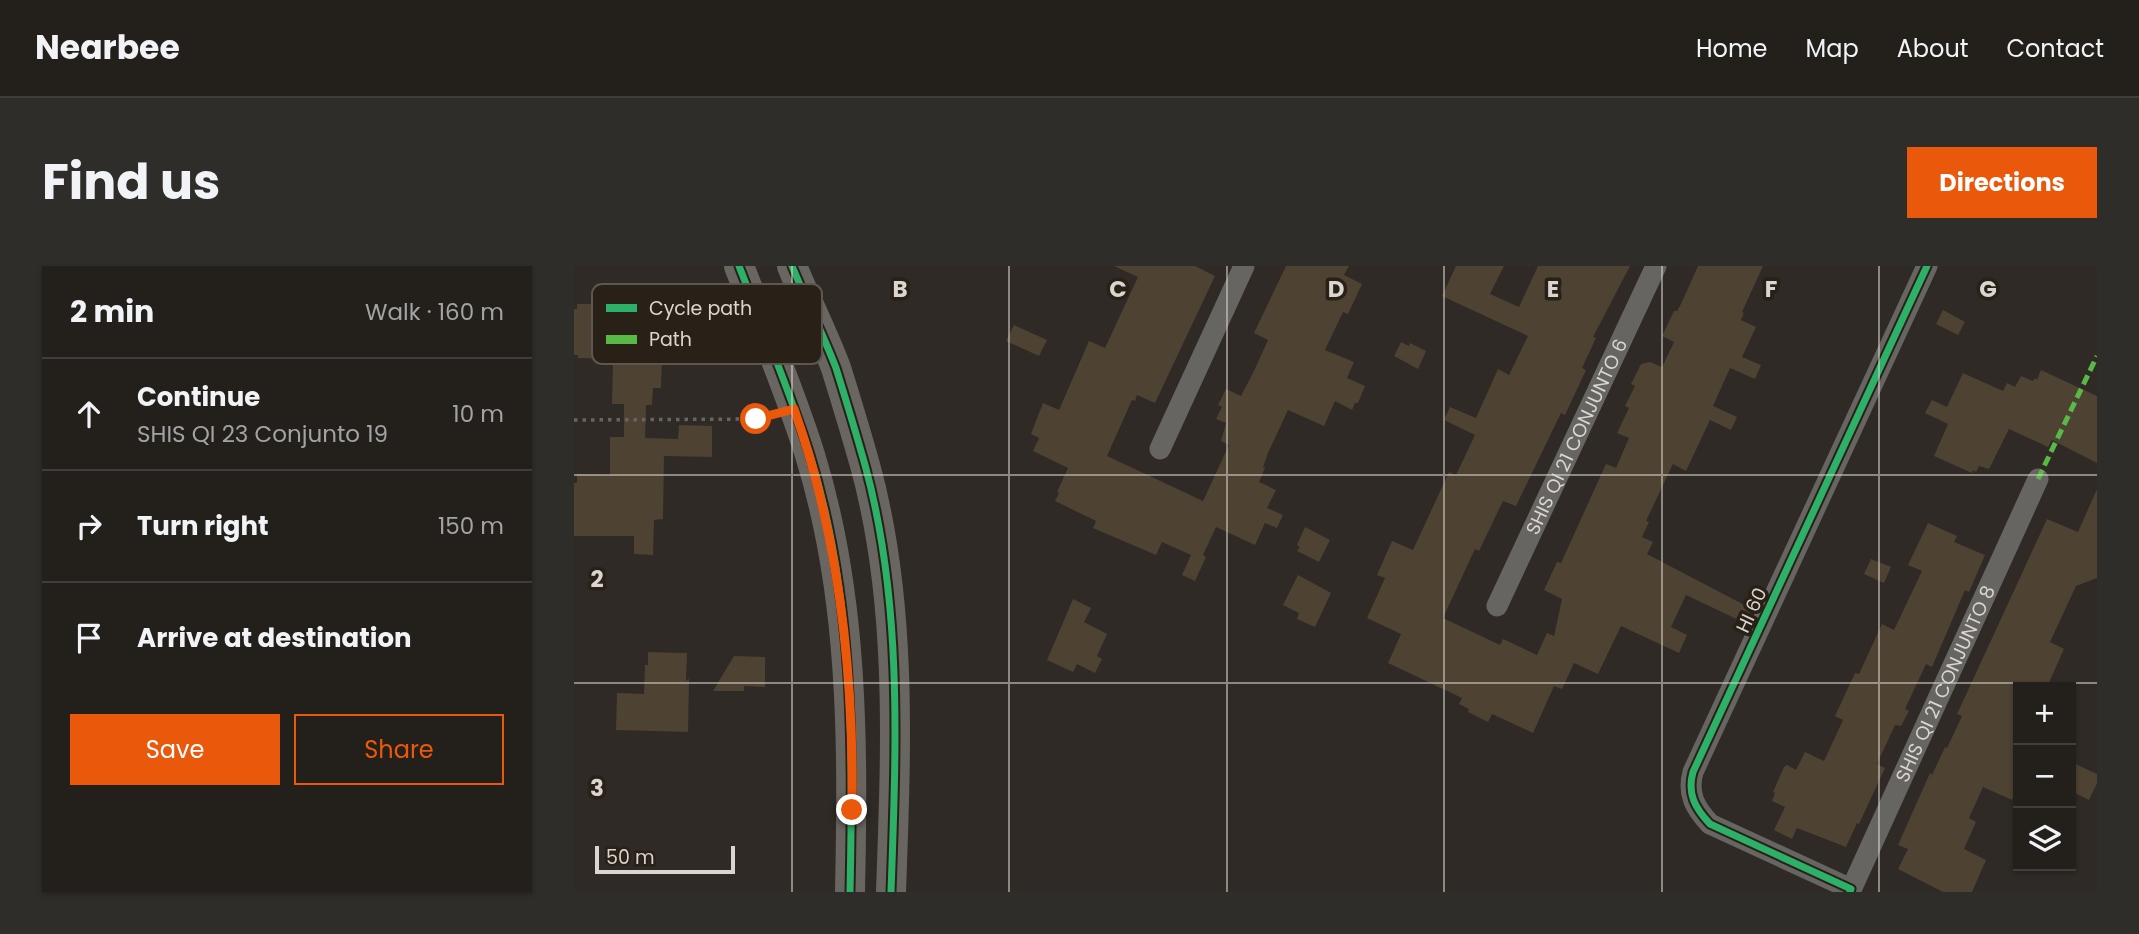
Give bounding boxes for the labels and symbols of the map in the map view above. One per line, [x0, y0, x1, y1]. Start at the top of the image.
text: B [892, 273, 908, 305]
text: C [1109, 273, 1127, 305]
text: D [1328, 273, 1344, 305]
text: E [1547, 273, 1559, 305]
text: F [1765, 273, 1777, 305]
text: G [1979, 273, 1997, 305]
legend [592, 284, 822, 364]
text: Cycle path [649, 295, 752, 322]
text: Path [649, 326, 692, 353]
street label: SHIS QI 21 CONJUNTO 6 [1519, 334, 1634, 539]
route start [740, 403, 771, 434]
text: 2 [590, 563, 604, 595]
street label: SHIS QI 21 CONJUNTO 8 [1889, 581, 2002, 787]
street label: HI 60 [1729, 583, 1774, 637]
text: 3 [590, 772, 604, 804]
route end [836, 794, 867, 825]
scale bar [595, 843, 735, 875]

